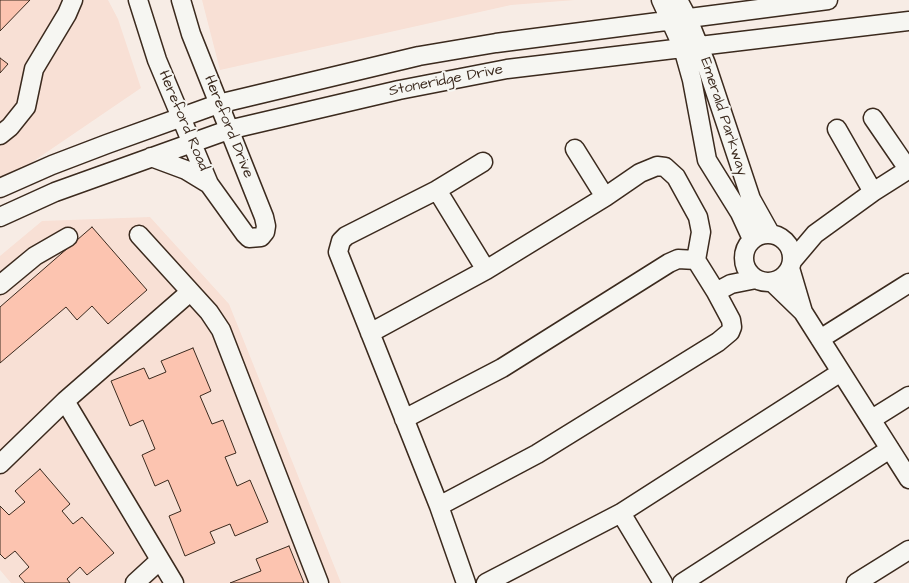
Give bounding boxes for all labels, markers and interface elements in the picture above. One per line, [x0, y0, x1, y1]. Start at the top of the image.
street label: Emerald Parkway [695, 56, 751, 178]
street label: Stoneridge Drive [387, 61, 505, 101]
street label: Hereford Road [154, 68, 212, 174]
street label: Hereford Drive [199, 73, 257, 181]

